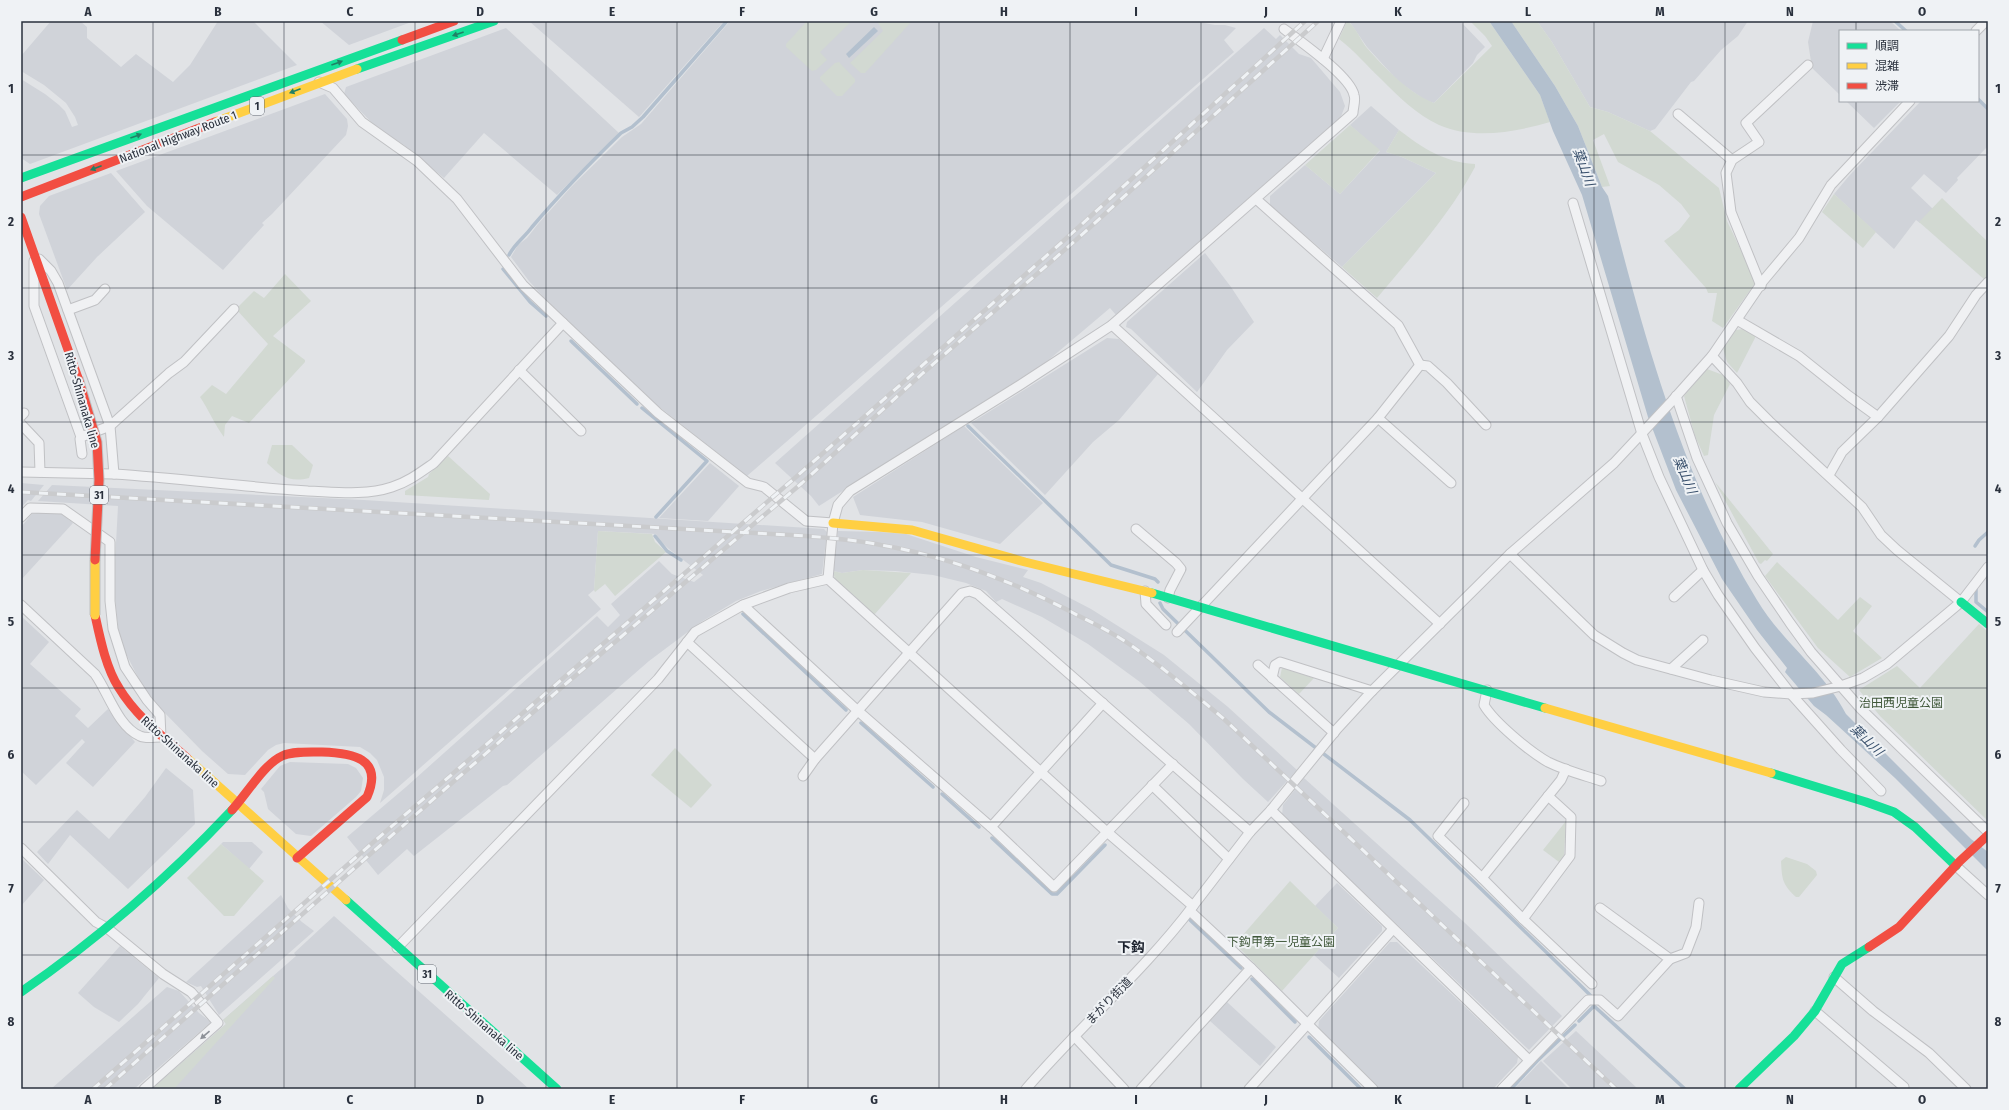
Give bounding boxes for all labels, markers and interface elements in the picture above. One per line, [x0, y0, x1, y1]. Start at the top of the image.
text: A [83, 4, 92, 19]
text: B [214, 4, 222, 19]
text: C [347, 4, 354, 19]
text: D [476, 4, 484, 19]
text: E [609, 4, 615, 19]
text: F [739, 4, 745, 19]
text: G [870, 4, 878, 19]
text: H [1000, 4, 1008, 19]
text: I [1134, 4, 1138, 19]
text: J [1263, 4, 1268, 19]
text: K [1394, 4, 1402, 19]
text: L [1525, 4, 1531, 19]
text: M [1655, 4, 1665, 19]
text: N [1786, 4, 1794, 19]
text: O [1918, 4, 1926, 19]
legend [1839, 30, 1979, 102]
one-way arrow [451, 31, 463, 37]
text: 順調 [1875, 39, 1899, 53]
one-way arrow [332, 59, 344, 65]
text: 混雑 [1875, 59, 1899, 73]
text: 渋滞 [1875, 79, 1899, 93]
text: 1 [8, 81, 14, 96]
text: 1 [1995, 81, 2001, 96]
one-way arrow [289, 89, 301, 95]
road number: 1 [250, 97, 264, 115]
street label: National Highway Route 1 [117, 108, 239, 166]
one-way arrow [131, 133, 143, 139]
water label: 葉山川 [1570, 146, 1598, 190]
one-way arrow [89, 166, 101, 172]
text: 2 [7, 214, 14, 229]
text: 2 [1994, 214, 2001, 229]
text: 3 [7, 348, 14, 363]
text: 3 [1994, 348, 2001, 363]
street label: Ritto-Shinanaka line [62, 350, 102, 450]
water label: 葉山川 [1670, 454, 1700, 498]
text: 4 [8, 481, 15, 496]
text: 4 [1995, 481, 2002, 496]
road number: 31 [90, 486, 108, 504]
text: 5 [8, 614, 14, 629]
text: 5 [1995, 614, 2001, 629]
park label: 治田西児童公園 [1859, 696, 1943, 710]
street label: Ritto-Shinanaka line [138, 713, 222, 791]
water label: 葉山川 [1848, 721, 1888, 760]
text: 6 [8, 747, 15, 762]
text: 6 [1995, 747, 2002, 762]
text: 7 [8, 881, 14, 896]
text: 7 [1995, 881, 2001, 896]
park label: 下鈎甲第一児童公園 [1227, 935, 1335, 949]
district label: 下鈎 [1117, 939, 1145, 956]
road number: 31 [418, 965, 436, 983]
street label: まがり街道 [1083, 975, 1135, 1027]
street label: Ritto-Shinanaka line [442, 987, 526, 1063]
text: 8 [8, 1014, 15, 1029]
text: 8 [1995, 1014, 2002, 1029]
one-way arrow [200, 1031, 210, 1040]
text: A [83, 1092, 92, 1107]
text: B [214, 1092, 222, 1107]
text: C [347, 1092, 354, 1107]
text: D [476, 1092, 484, 1107]
text: E [609, 1092, 615, 1107]
text: F [739, 1092, 745, 1107]
text: G [870, 1092, 878, 1107]
text: H [1000, 1092, 1008, 1107]
text: I [1134, 1092, 1138, 1107]
text: J [1263, 1092, 1268, 1107]
text: K [1394, 1092, 1402, 1107]
text: L [1525, 1092, 1531, 1107]
text: M [1655, 1092, 1665, 1107]
text: N [1786, 1092, 1794, 1107]
text: O [1918, 1092, 1926, 1107]

